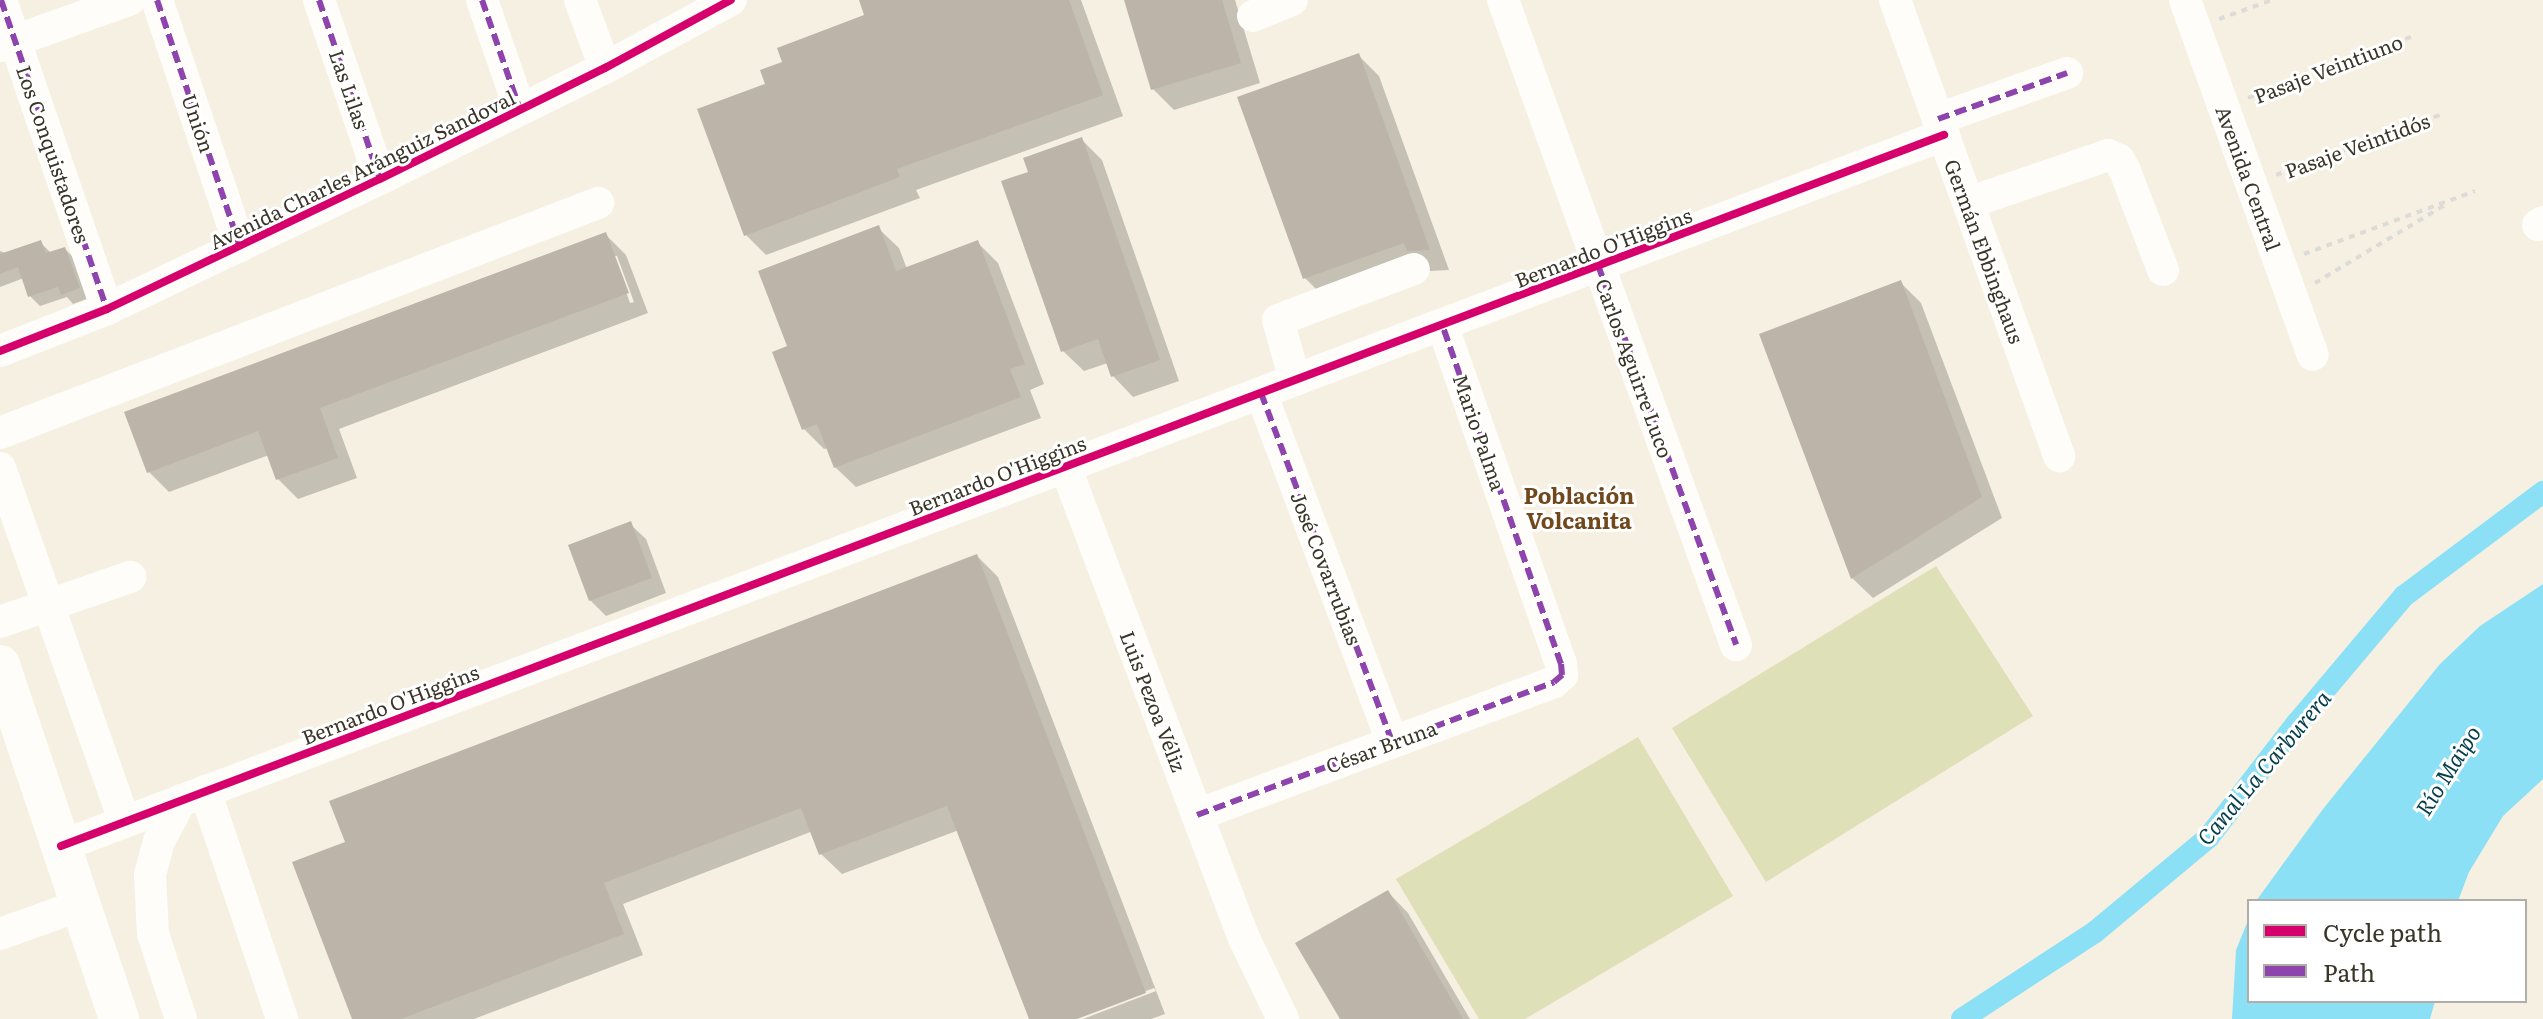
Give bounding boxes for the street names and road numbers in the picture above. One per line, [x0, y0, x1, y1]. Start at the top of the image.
street label: Pasaje Veintiuno [2250, 29, 2406, 107]
street label: Las Lilas [325, 46, 375, 132]
street label: Los Conquistadores [12, 62, 96, 246]
street label: Avenida Charles Aránguiz Sandoval [205, 84, 519, 254]
street label: Unión [178, 91, 220, 155]
street label: Avenida Central [2212, 102, 2286, 254]
street label: Pasaje Veintidós [2281, 108, 2433, 182]
street label: Germán Ebbinghaus [1941, 156, 2029, 346]
street label: Bernardo O'Higgins [1511, 202, 1695, 292]
street label: Carlos Aguirre Luco [1591, 275, 1679, 461]
street label: Mario Palma [1449, 371, 1511, 493]
street label: Bernardo O'Higgins [905, 430, 1089, 520]
street label: José Covarrubias [1287, 488, 1367, 648]
street label: Luis Pezoa Véliz [1116, 627, 1192, 775]
street label: Bernardo O'Higgins [298, 659, 482, 749]
street label: César Bruna [1322, 715, 1440, 777]

